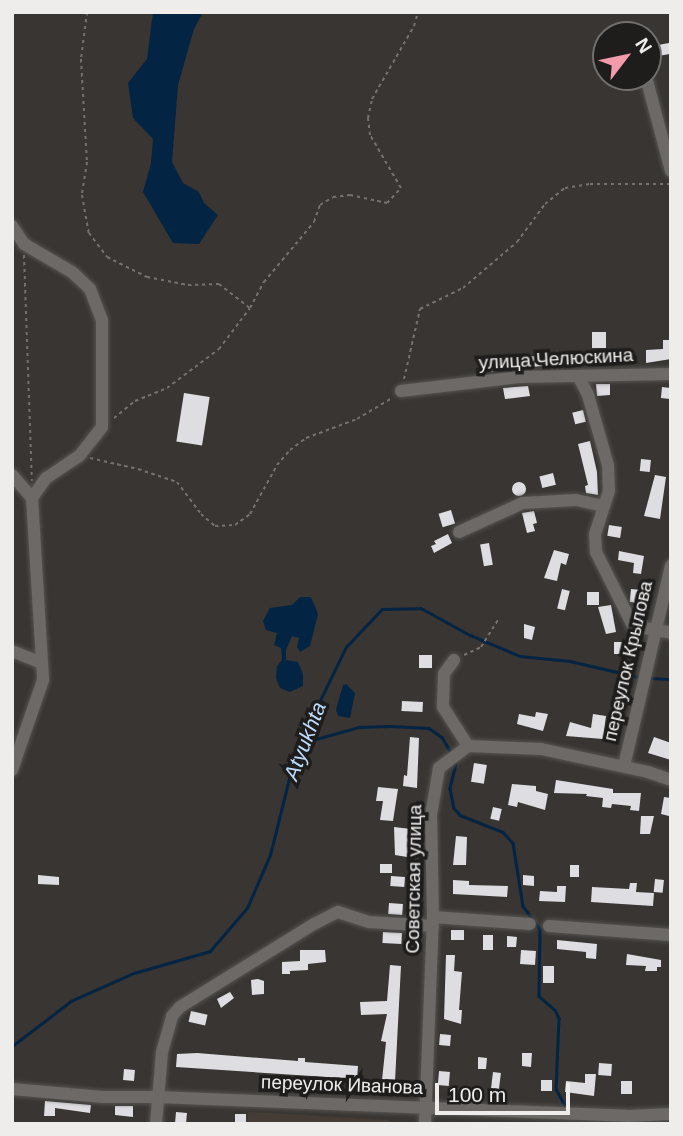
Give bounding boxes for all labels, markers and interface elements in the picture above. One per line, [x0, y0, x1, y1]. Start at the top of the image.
north arrow [592, 21, 662, 91]
text: N [631, 34, 656, 57]
street label: улица Челюскина [478, 344, 634, 374]
street label: переулок Крылова [598, 579, 658, 743]
water label: Atyukhta [279, 698, 331, 784]
street label: Советская улица [401, 804, 427, 954]
scale bar [438, 1070, 573, 1114]
street label: переулок Иванова [261, 1071, 423, 1099]
text: 100 m [448, 1083, 506, 1106]

